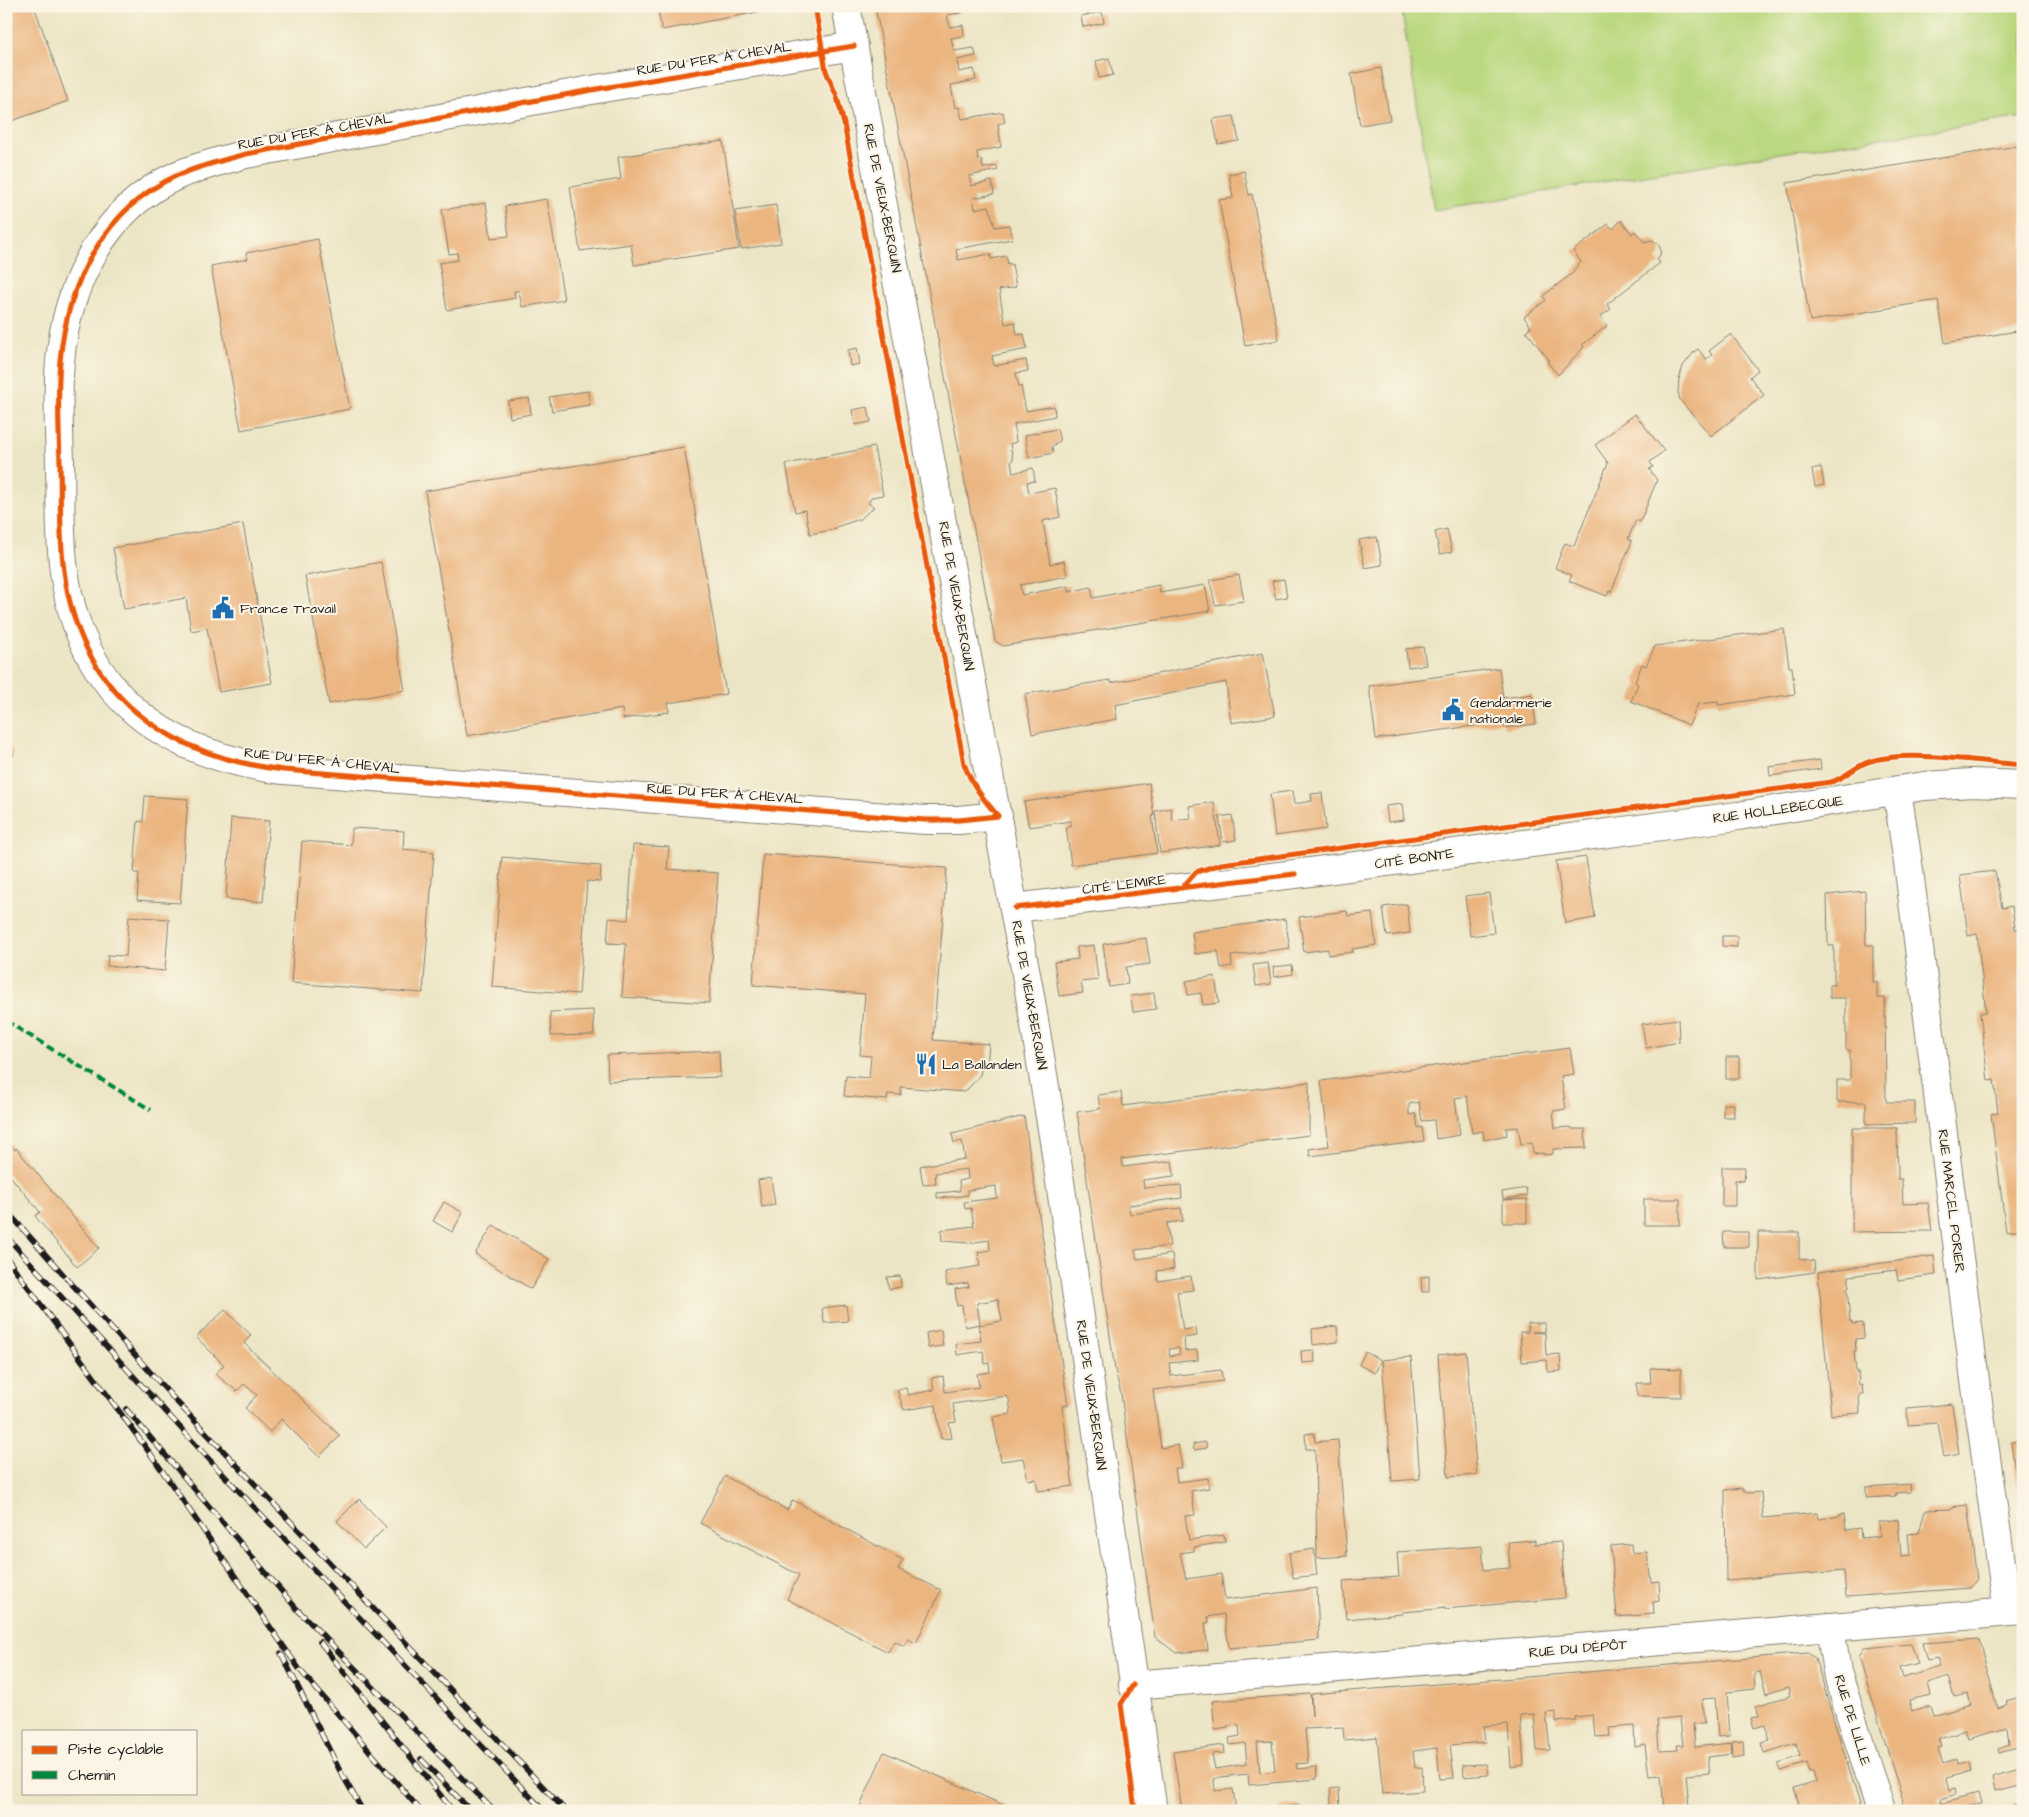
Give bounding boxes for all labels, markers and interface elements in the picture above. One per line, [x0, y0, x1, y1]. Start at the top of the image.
street label: RUE DU FER À CHEVAL [635, 37, 793, 81]
street label: RUE DU FER À CHEVAL [236, 108, 394, 155]
street label: RUE DE VIEUX-BERQUIN [858, 122, 906, 275]
street label: RUE DE VIEUX-BERQUIN [933, 520, 979, 673]
public building icon: France Travail [210, 595, 236, 621]
place label: France Travail [240, 599, 336, 619]
place label: Gendarmerie nationale [1470, 693, 1553, 729]
public building icon: Gendarmerie nationale [1440, 697, 1466, 723]
street label: RUE DU FER À CHEVAL [243, 743, 401, 779]
street label: RUE DU FER À CHEVAL [646, 779, 804, 809]
street label: RUE HOLLEBECQUE [1712, 791, 1845, 829]
street label: CITÉ BONTE [1373, 843, 1456, 874]
street label: CITÉ LEMIRE [1081, 870, 1168, 900]
street label: RUE DE VIEUX-BERQUIN [1006, 919, 1052, 1072]
restaurant icon: La Ballanden [913, 1051, 939, 1077]
place label: La Ballanden [942, 1055, 1022, 1075]
street label: RUE MARCEL PORIER [1932, 1128, 1970, 1274]
street label: RUE DE VIEUX-BERQUIN [1071, 1319, 1111, 1472]
street label: RUE DU DÉPÔT [1528, 1635, 1628, 1663]
street label: RUE DE LILLE [1829, 1672, 1876, 1769]
legend [22, 1730, 198, 1794]
text: Piste cyclable [68, 1739, 164, 1761]
text: Chemin [68, 1765, 116, 1786]

